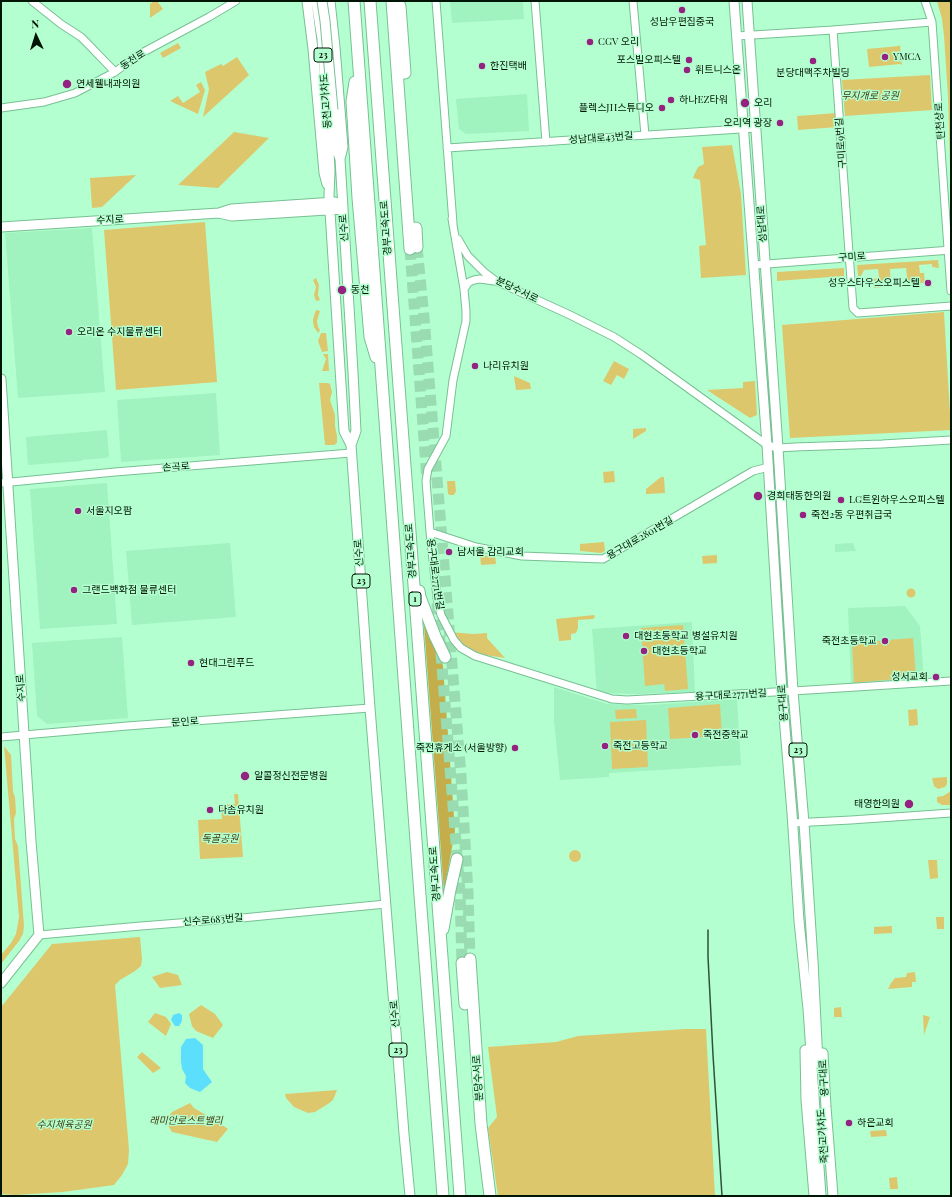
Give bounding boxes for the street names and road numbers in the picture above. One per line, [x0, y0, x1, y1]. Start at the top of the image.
street label: 동천로 [118, 47, 148, 73]
road number: 23 [314, 48, 332, 62]
street label: 동천고가차도 [318, 73, 334, 129]
street label: 탄천상로 [933, 102, 947, 140]
street label: 구미로9번길 [833, 117, 849, 169]
street label: 성남대로43번길 [568, 130, 634, 146]
street label: 경부고속도로 [378, 200, 394, 256]
street label: 성남대로 [755, 205, 769, 243]
street label: 수지로 [96, 213, 124, 227]
street label: 신수로 [337, 214, 351, 242]
street label: 구미로 [838, 250, 866, 264]
street label: 분당수서로 [494, 275, 540, 305]
street label: 손곡로 [162, 460, 190, 474]
street label: 용구대로2801번길 [605, 514, 675, 562]
street label: 경부고속도로 [403, 523, 419, 579]
street label: 용구대로2771번길 [424, 538, 446, 610]
street label: 신수로 [352, 539, 366, 567]
road number: 23 [352, 574, 370, 588]
road number: 1 [409, 592, 421, 606]
street label: 수지로 [14, 674, 28, 702]
street label: 용구대로 [776, 684, 790, 722]
street label: 용구대로2771번길 [695, 687, 767, 703]
street label: 문인로 [171, 715, 199, 729]
road number: 23 [789, 743, 807, 757]
street label: 경부고속도로 [427, 846, 443, 902]
street label: 신수로683번길 [182, 912, 244, 928]
street label: 신수로 [388, 1000, 402, 1028]
road number: 23 [389, 1043, 407, 1057]
street label: 분당수서로 [470, 1055, 486, 1101]
street label: 용구대로 [817, 1059, 831, 1097]
street label: 죽전고가차도 [815, 1108, 831, 1164]

